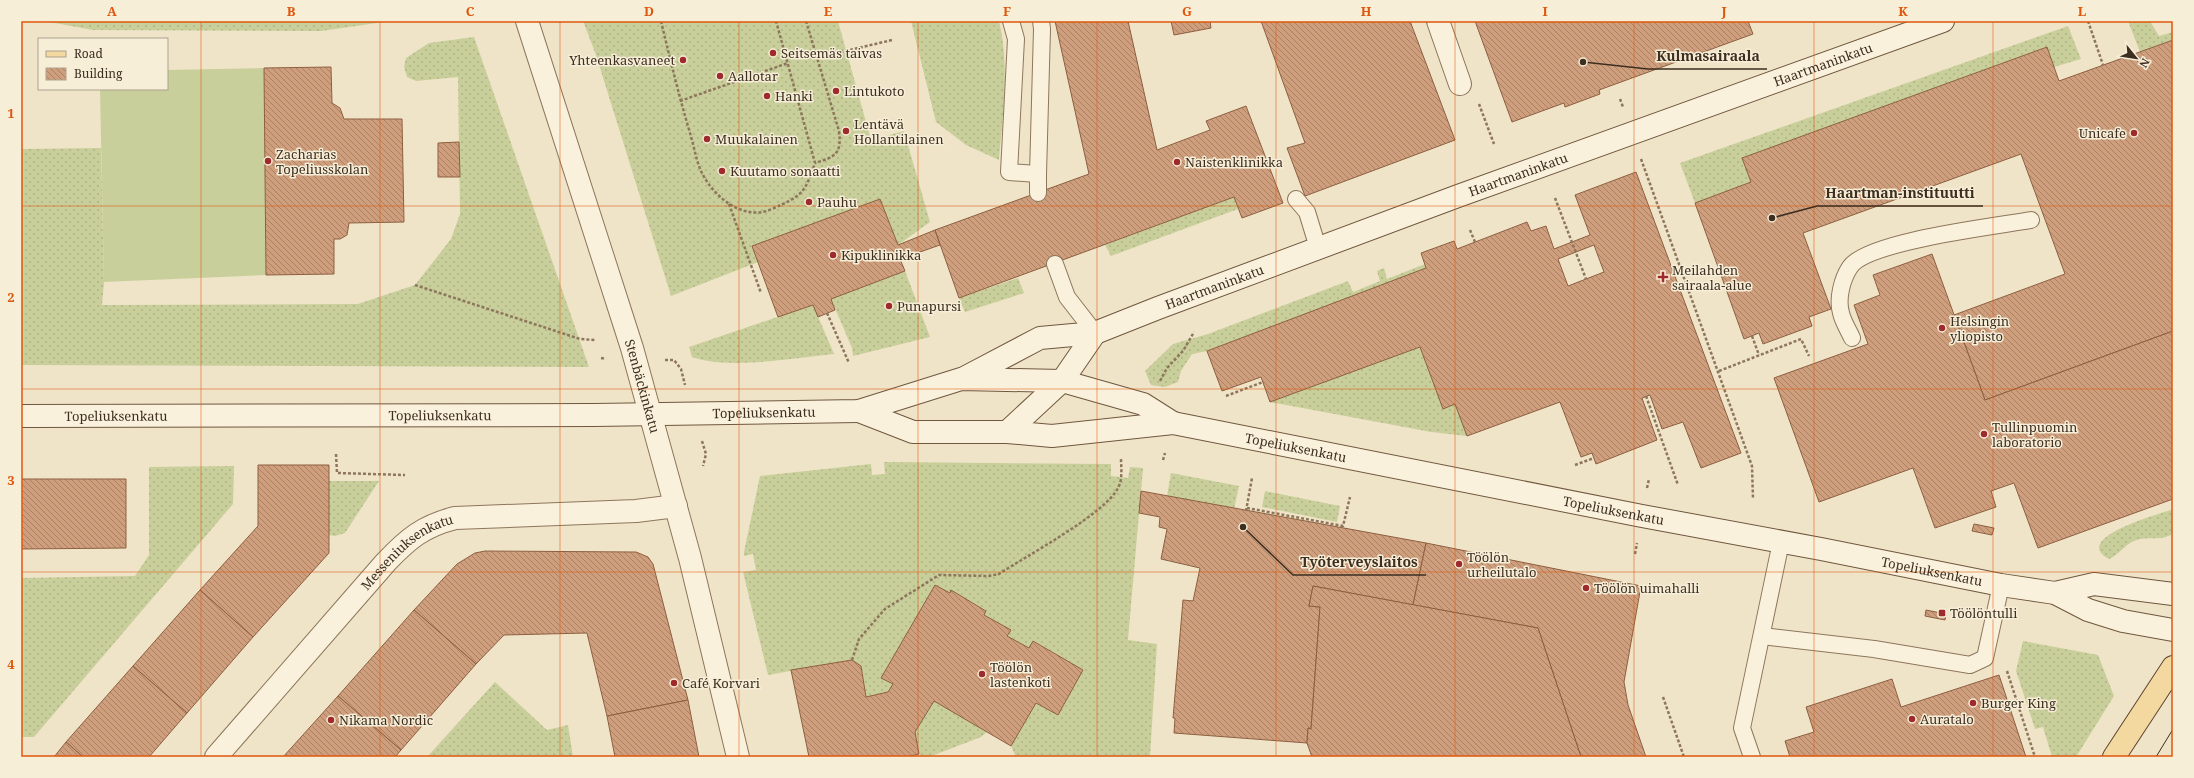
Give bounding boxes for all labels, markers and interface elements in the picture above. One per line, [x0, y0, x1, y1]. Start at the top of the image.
text: A [107, 2, 117, 20]
text: B [287, 2, 296, 20]
text: C [466, 2, 475, 20]
text: D [644, 2, 654, 20]
text: E [824, 2, 833, 20]
text: F [1003, 2, 1011, 20]
text: G [1182, 2, 1192, 20]
text: H [1361, 2, 1372, 20]
text: I [1542, 2, 1548, 20]
text: J [1720, 2, 1727, 20]
text: K [1898, 2, 1908, 20]
text: L [2078, 2, 2087, 20]
legend [38, 38, 168, 90]
street label: Haartmaninkatu [1771, 38, 1875, 90]
north arrow [2116, 38, 2156, 78]
callout: Kulmasairaala [1648, 43, 1767, 69]
place label: Seitsemäs taivas [781, 44, 882, 62]
text: Road [74, 45, 104, 62]
text: Kulmasairaala [1656, 46, 1760, 65]
marker: Seitsemäs taivas [768, 48, 778, 58]
place label: Yhteenkasvaneet [568, 51, 675, 69]
marker: Yhteenkasvaneet [678, 55, 688, 65]
text: N [2136, 56, 2154, 71]
text: Building [74, 65, 123, 82]
place label: Aallotar [728, 67, 778, 85]
marker: Aallotar [715, 71, 725, 81]
place label: Lintukoto [844, 82, 904, 100]
marker: Lintukoto [831, 86, 841, 96]
place label: Hanki [775, 87, 813, 105]
marker: Hanki [762, 91, 772, 101]
text: 1 [7, 104, 15, 122]
place label: Lentävä Hollantilainen [854, 115, 944, 148]
place label: Unicafe [2079, 124, 2126, 142]
marker: Lentävä Hollantilainen [841, 126, 851, 136]
marker: Unicafe [2129, 128, 2139, 138]
place label: Muukalainen [715, 130, 798, 148]
marker: Muukalainen [702, 134, 712, 144]
place label: Zacharias Topeliusskolan [276, 145, 369, 178]
street label: Haartmaninkatu [1466, 148, 1570, 200]
place label: Naistenklinikka [1185, 153, 1283, 171]
marker: Zacharias Topeliusskolan [263, 156, 273, 166]
marker: Naistenklinikka [1172, 157, 1182, 167]
place label: Kuutamo sonaatti [730, 162, 840, 180]
marker: Kuutamo sonaatti [717, 166, 727, 176]
callout: Haartman-instituutti [1817, 180, 1983, 206]
text: Haartman-instituutti [1825, 183, 1975, 202]
place label: Pauhu [817, 193, 857, 211]
marker: Pauhu [804, 197, 814, 207]
place label: Kipuklinikka [841, 246, 921, 264]
marker: Kipuklinikka [828, 250, 838, 260]
street label: Haartmaninkatu [1162, 260, 1266, 314]
place label: Meilahden sairaala-alue [1672, 261, 1752, 294]
marker: Meilahden sairaala-alue [1657, 271, 1669, 283]
text: 2 [7, 288, 15, 306]
place label: Punapursi [897, 297, 961, 315]
marker: Punapursi [884, 301, 894, 311]
place label: Helsingin yliopisto [1950, 312, 2010, 345]
marker: Helsingin yliopisto [1937, 323, 1947, 333]
street label: Stenbäckinkatu [621, 337, 664, 435]
street label: Topeliuksenkatu [712, 403, 816, 422]
street label: Topeliuksenkatu [389, 406, 491, 424]
street label: Topeliuksenkatu [65, 407, 167, 425]
place label: Tullinpuomin laboratorio [1992, 418, 2078, 451]
street label: Topeliuksenkatu [1244, 429, 1348, 466]
marker: Tullinpuomin laboratorio [1979, 429, 1989, 439]
text: 3 [7, 471, 15, 489]
street label: Topeliuksenkatu [1561, 492, 1666, 529]
street label: Messeniuksenkatu [357, 510, 455, 594]
place label: Töölön urheilutalo [1467, 548, 1536, 581]
callout: Työterveyslaitos [1293, 549, 1426, 575]
text: Työterveyslaitos [1300, 552, 1418, 571]
street label: Topeliuksenkatu [1880, 552, 1984, 590]
marker: Töölön urheilutalo [1454, 559, 1464, 569]
place label: Töölön uimahalli [1594, 579, 1699, 597]
marker: Töölön uimahalli [1581, 583, 1591, 593]
place label: Töölöntulli [1950, 604, 2017, 622]
marker: Töölöntulli [1937, 608, 1947, 618]
text: 4 [7, 655, 15, 673]
place label: Töölön lastenkoti [990, 658, 1051, 691]
marker: Töölön lastenkoti [977, 669, 987, 679]
place label: Café Korvari [682, 674, 760, 692]
marker: Café Korvari [669, 678, 679, 688]
place label: Burger King [1981, 694, 2056, 712]
marker: Burger King [1968, 698, 1978, 708]
place label: Auratalo [1920, 710, 1974, 728]
place label: Nikama Nordic [339, 711, 433, 729]
marker: Auratalo [1907, 714, 1917, 724]
marker: Nikama Nordic [326, 715, 336, 725]

